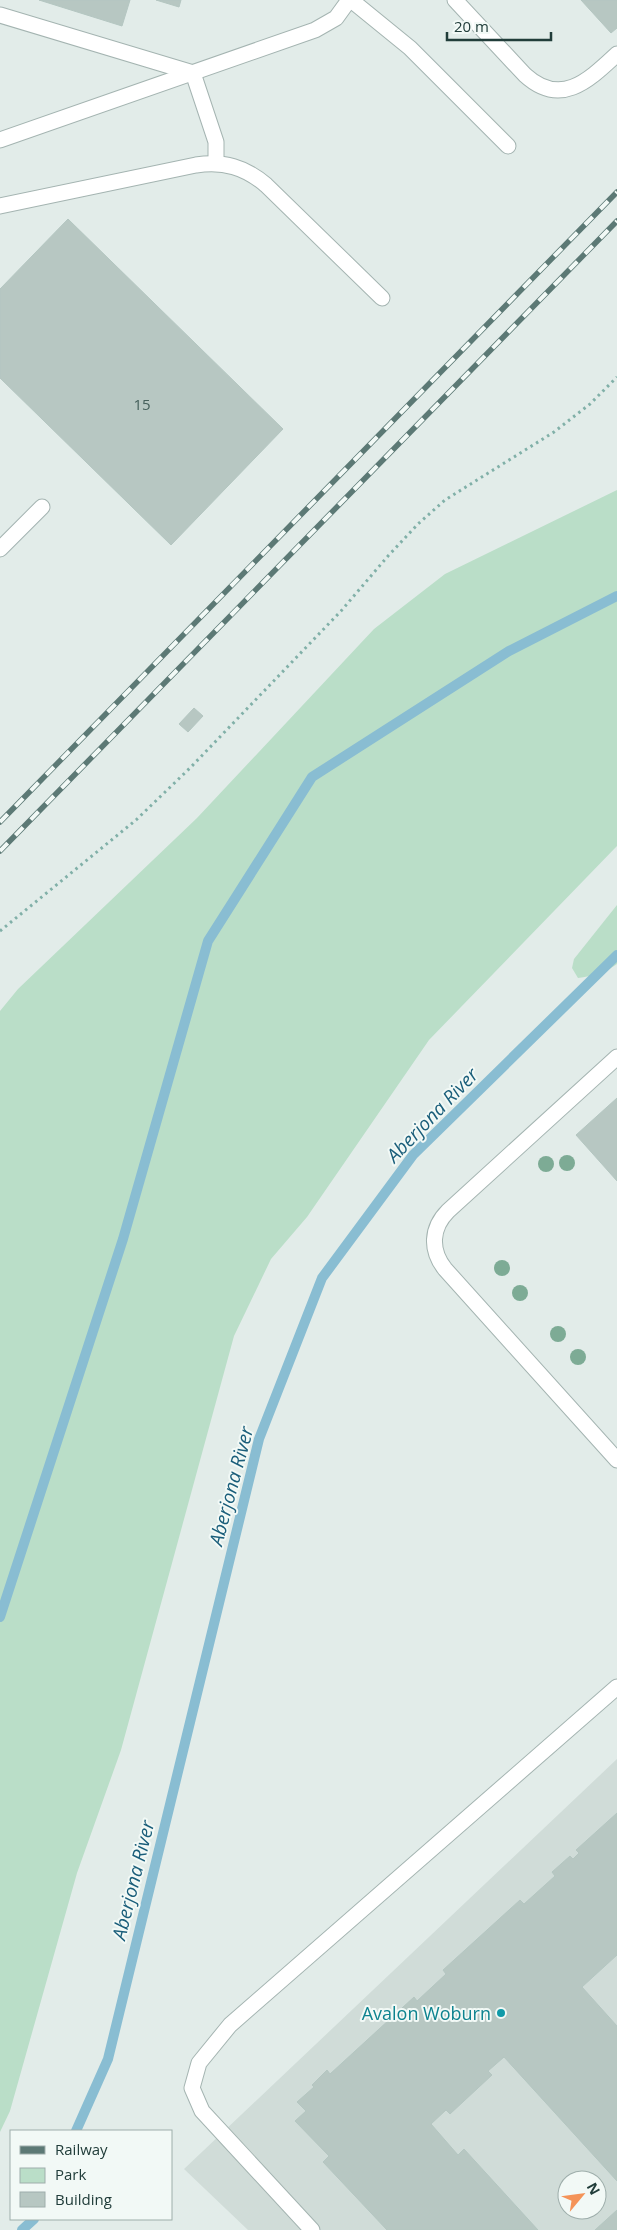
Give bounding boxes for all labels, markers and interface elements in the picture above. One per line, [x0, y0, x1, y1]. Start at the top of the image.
scale bar [447, 10, 551, 42]
text: 20 m [454, 16, 489, 36]
house number: 15 [133, 394, 151, 414]
water label: Aberjona River [379, 1061, 485, 1169]
water label: Aberjona River [202, 1422, 260, 1550]
water label: Aberjona River [105, 1816, 161, 1944]
place label: Avalon Woburn [362, 2001, 491, 2025]
marker: Avalon Woburn [495, 2007, 507, 2019]
legend [10, 2130, 172, 2220]
text: Railway [55, 2139, 108, 2159]
text: Park [55, 2164, 86, 2184]
north arrow [557, 2170, 607, 2220]
text: N [583, 2179, 605, 2198]
text: Building [55, 2189, 112, 2209]

